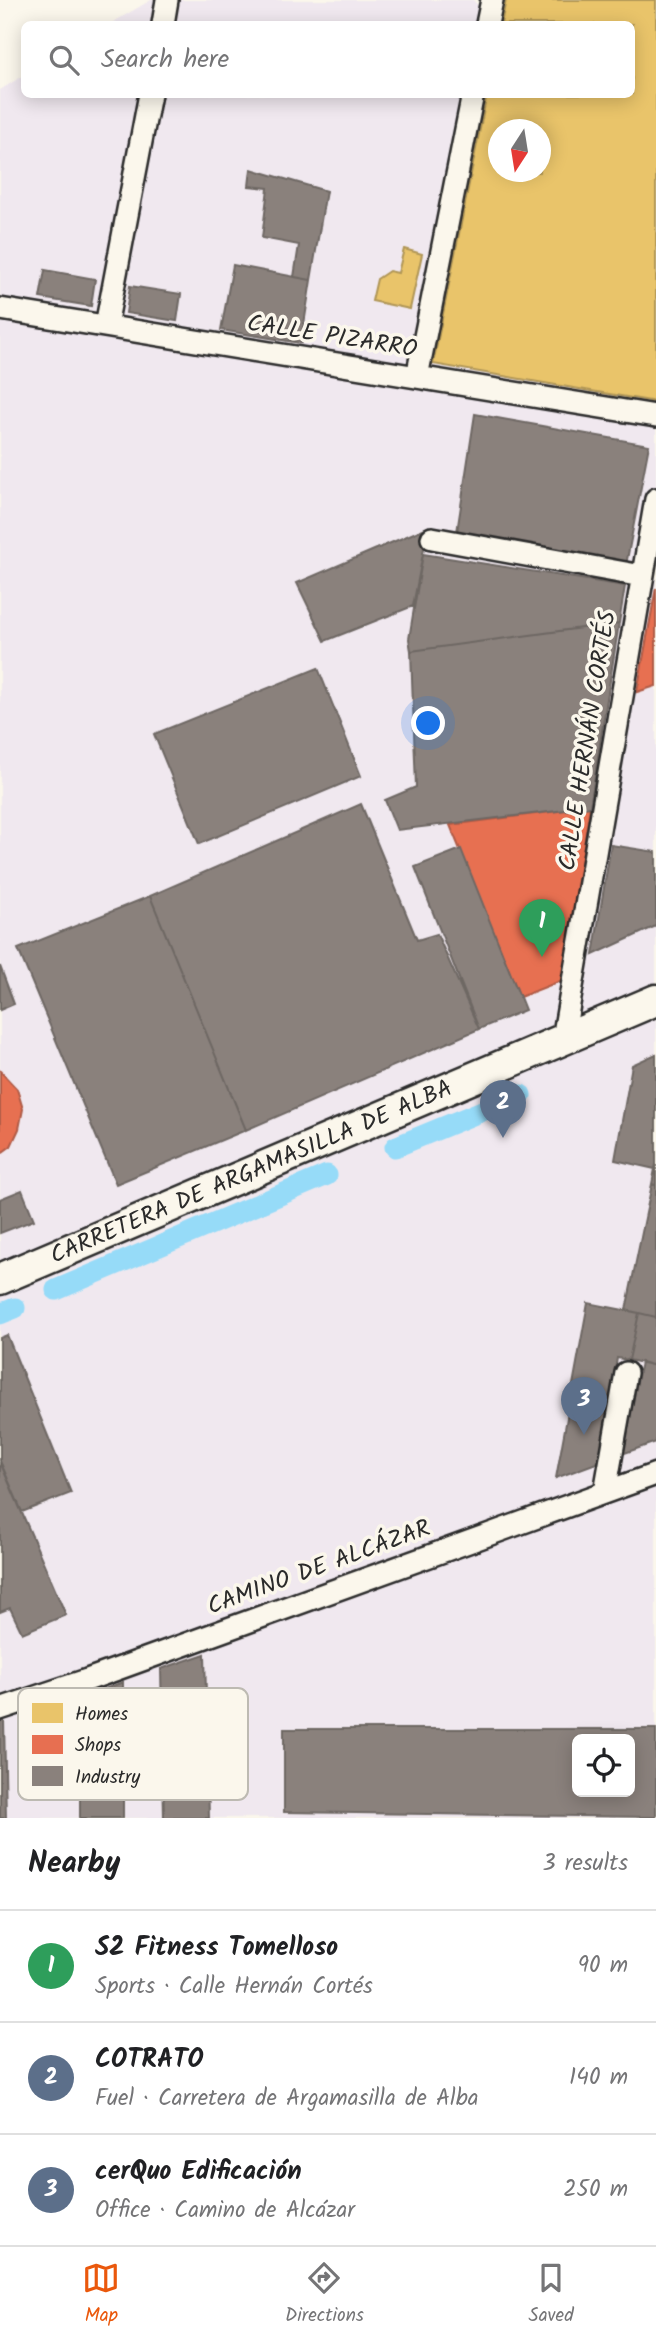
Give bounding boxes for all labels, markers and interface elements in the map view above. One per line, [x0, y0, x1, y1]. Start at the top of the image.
search box [21, 21, 635, 98]
text: Search here [101, 39, 229, 81]
icon: search [45, 41, 83, 79]
north arrow [488, 119, 551, 182]
street label: CALLE PIZARRO [244, 304, 420, 370]
street label: CALLE HERNÁN CORTÉS [548, 608, 628, 874]
your location [411, 706, 445, 740]
pin: 1 [519, 899, 565, 957]
street label: CARRETERA DE ARGAMASILLA DE ALBA [44, 1069, 459, 1275]
pin: 2 [480, 1080, 526, 1138]
pin: 3 [561, 1377, 607, 1435]
street label: CAMINO DE ALCÁZAR [202, 1509, 436, 1627]
legend [18, 1688, 248, 1800]
text: Homes [75, 1700, 128, 1730]
text: Shops [75, 1731, 121, 1761]
map controls [572, 1734, 635, 1797]
button: locate [572, 1734, 635, 1797]
text: Industry [75, 1763, 141, 1793]
text: Nearby [28, 1840, 120, 1888]
text: 3 results [542, 1846, 628, 1882]
text: S2 Fitness Tomelloso [95, 1927, 338, 1969]
text: 1 [48, 1948, 54, 1984]
text: 90 m [578, 1948, 628, 1984]
text: Sports · Calle Hernán Cortés [95, 1969, 373, 2005]
text: COTRATO [95, 2039, 204, 2081]
text: 2 [44, 2060, 58, 2096]
text: 140 m [569, 2060, 628, 2096]
text: Fuel · Carretera de Argamasilla de Alba [95, 2081, 479, 2117]
text: cerQuo Edificación [95, 2151, 302, 2193]
text: 3 [45, 2172, 57, 2208]
text: 250 m [563, 2172, 628, 2208]
text: Office · Camino de Alcázar [95, 2193, 355, 2229]
tab: Map [82, 2259, 120, 2331]
tab: Directions [285, 2259, 364, 2331]
tab: Saved [529, 2259, 574, 2331]

